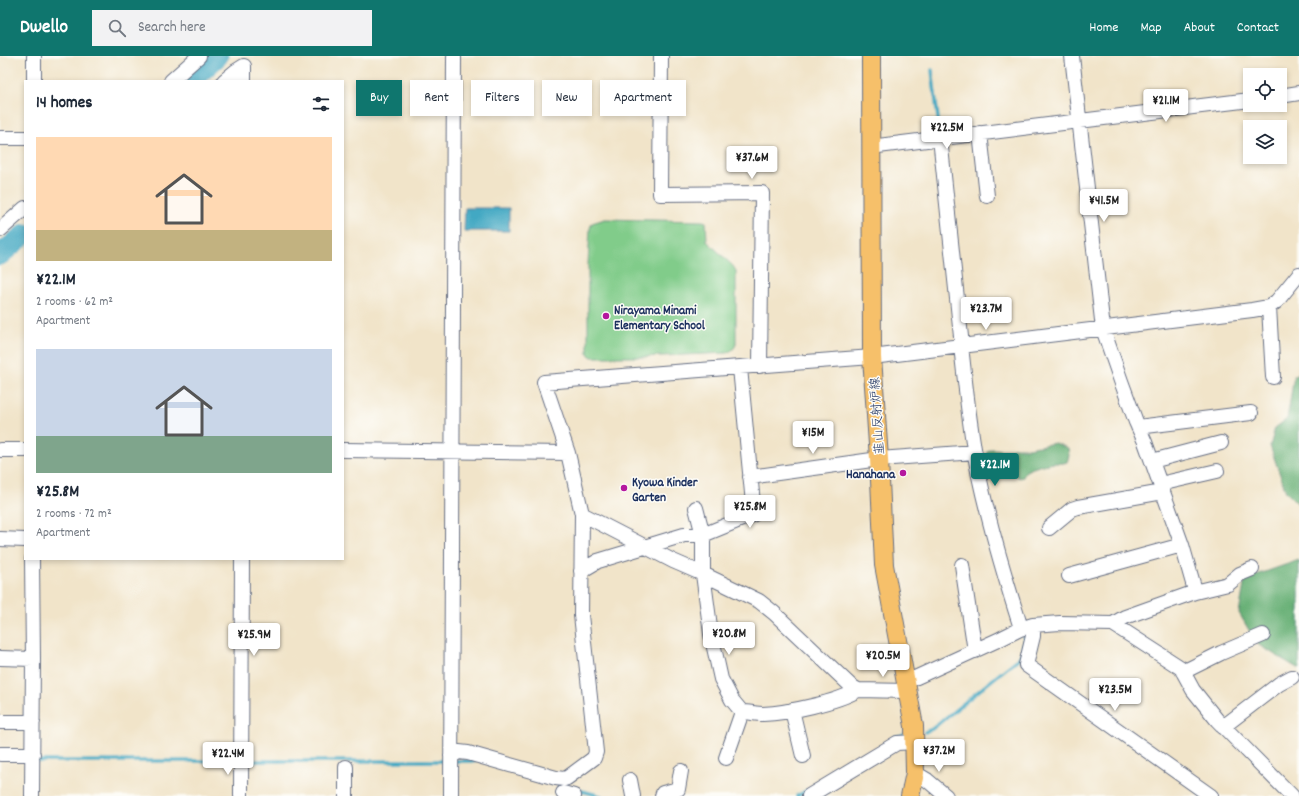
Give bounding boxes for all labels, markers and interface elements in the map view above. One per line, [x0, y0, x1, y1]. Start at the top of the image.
search box [92, 10, 372, 46]
text: Dwello [20, 15, 68, 42]
icon: search [106, 17, 128, 39]
text: Search here [138, 17, 206, 39]
text: Home [1089, 18, 1118, 38]
text: Map [1140, 18, 1162, 38]
text: About [1184, 18, 1215, 38]
text: Contact [1237, 18, 1279, 38]
map controls [1243, 68, 1287, 164]
button: locate [1243, 68, 1287, 112]
chip: Buy [356, 80, 402, 116]
chip: Rent [410, 80, 463, 116]
chip: Filters [471, 80, 534, 116]
chip: New [542, 80, 592, 116]
chip: Apartment [600, 80, 686, 116]
pin: ¥21.1M [1133, 89, 1199, 123]
text: 14 homes [36, 92, 92, 116]
text: ¥21.1M [1152, 92, 1180, 111]
icon: filters [310, 93, 332, 115]
pin: ¥22.5M [914, 116, 980, 150]
text: ¥22.5M [930, 119, 964, 138]
button: layers [1243, 120, 1287, 164]
pin: ¥37.6M [719, 146, 785, 180]
text: ¥37.6M [735, 149, 769, 168]
icon: home [148, 163, 220, 235]
pin: ¥41.5M [1071, 189, 1137, 223]
text: ¥41.5M [1089, 192, 1119, 211]
text: ¥22.1M [36, 269, 76, 293]
text: 2 rooms · 62 m² [36, 293, 113, 312]
pin: ¥23.7M [953, 297, 1019, 331]
text: ¥23.7M [970, 300, 1002, 319]
place label: Nirayama Minami Elementary School [614, 302, 706, 336]
marker: Nirayama Minami Elementary School [601, 311, 611, 321]
text: Apartment [36, 312, 90, 331]
icon: home [148, 375, 220, 447]
street label: 韮山反射炉線 [866, 375, 891, 455]
pin: ¥15M [789, 421, 837, 455]
text: ¥15M [802, 424, 824, 443]
pin: ¥22.1M [962, 453, 1028, 487]
text: ¥22.1M [980, 456, 1010, 475]
place label: Hanahana [846, 466, 896, 485]
marker: Hanahana [898, 468, 908, 478]
place label: Kyowa Kinder Garten [632, 474, 699, 508]
text: ¥25.8M [36, 481, 79, 505]
marker: Kyowa Kinder Garten [619, 483, 629, 493]
pin: ¥25.8M [717, 495, 783, 529]
text: ¥25.8M [734, 498, 766, 517]
text: 2 rooms · 72 m² [36, 505, 112, 524]
text: Apartment [36, 524, 90, 543]
pin: ¥20.8M [696, 622, 762, 656]
pin: ¥25.9M [221, 623, 287, 657]
text: ¥20.8M [712, 625, 746, 644]
text: ¥25.9M [237, 626, 271, 645]
pin: ¥20.5M [850, 644, 916, 678]
text: ¥20.5M [866, 647, 900, 666]
pin: ¥23.5M [1082, 678, 1148, 712]
text: ¥23.5M [1098, 681, 1132, 700]
pin: ¥37.2M [906, 739, 972, 773]
pin: ¥22.4M [195, 742, 261, 776]
text: ¥37.2M [923, 742, 955, 761]
text: ¥22.4M [212, 745, 244, 764]

